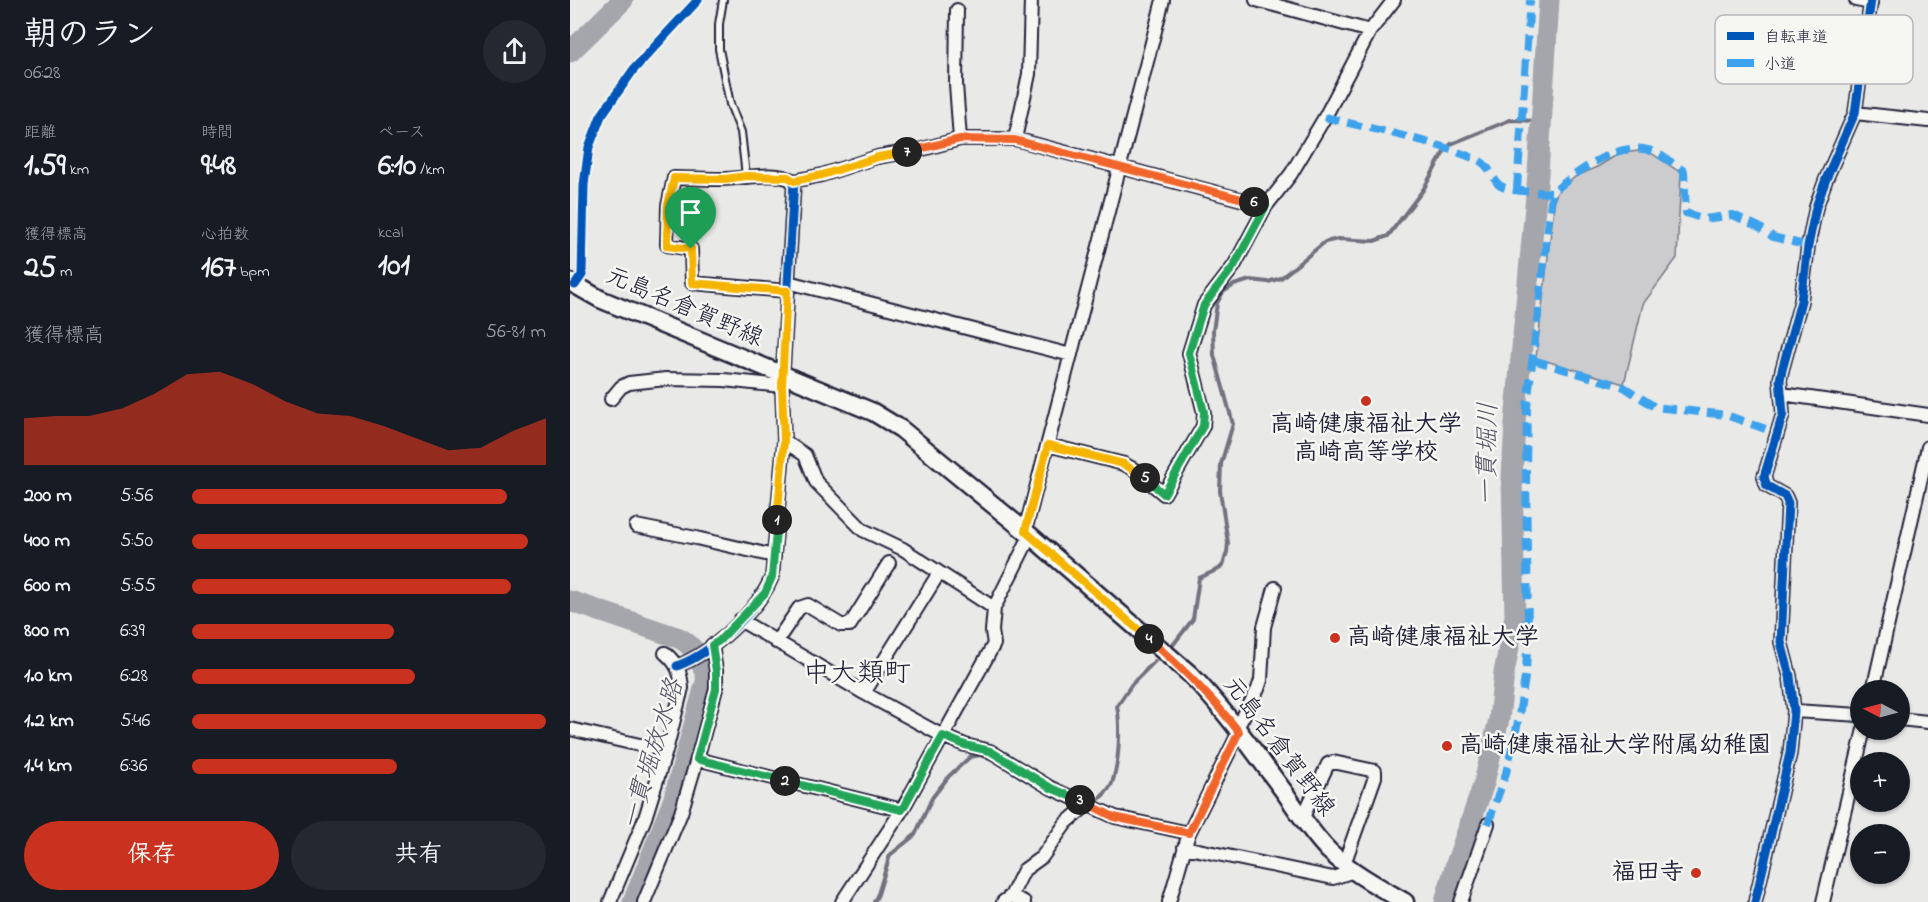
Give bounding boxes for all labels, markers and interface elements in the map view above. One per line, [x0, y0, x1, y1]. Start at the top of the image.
text: 朝のラン [24, 12, 156, 60]
legend [1715, 15, 1913, 84]
button: share [483, 20, 546, 83]
text: 自転車道 [1764, 26, 1828, 50]
text: 小道 [1764, 53, 1796, 77]
text: 06:28 [24, 59, 61, 88]
text: 距離 [24, 121, 56, 145]
text: 時間 [201, 121, 233, 145]
text: ペース [378, 121, 425, 145]
pin: 7 [892, 137, 922, 167]
text: 7 [904, 140, 910, 164]
text: 1.59 [24, 145, 66, 189]
text: 9:48 [201, 145, 236, 189]
text: 6:10 [378, 145, 416, 189]
text: km [66, 158, 89, 182]
text: /km [416, 158, 445, 182]
pin [665, 187, 716, 249]
pin: 6 [1239, 187, 1269, 217]
text: 6 [1250, 190, 1258, 214]
icon: arrive [674, 196, 707, 229]
text: kcal [378, 221, 403, 245]
text: 獲得標高 [24, 223, 88, 247]
text: 心拍数 [201, 223, 249, 247]
text: 101 [378, 245, 410, 289]
text: 25 [24, 247, 56, 291]
text: 167 [201, 247, 236, 291]
street label: 元島名倉賀野線 [600, 259, 768, 357]
text: m [56, 260, 73, 284]
text: bpm [236, 260, 270, 284]
text: 56–81 m [486, 318, 546, 347]
text: 獲得標高 [24, 322, 104, 351]
marker: 高崎健康福祉大学 高崎高等学校 [1359, 394, 1373, 408]
water label: 一貫堀川 [1469, 402, 1509, 506]
place label: 高崎健康福祉大学 高崎高等学校 [1270, 408, 1462, 471]
pin: 5 [1130, 463, 1160, 493]
text: 5 [1140, 466, 1150, 490]
text: 200 m [24, 482, 72, 511]
text: 5:56 [120, 482, 153, 511]
pin: 1 [762, 505, 792, 535]
text: 1 [774, 508, 780, 532]
text: 400 m [24, 527, 70, 556]
text: 5:50 [120, 527, 153, 556]
text: 600 m [24, 572, 71, 601]
text: 5:55 [120, 572, 156, 601]
text: 800 m [24, 617, 69, 646]
text: 6:39 [120, 617, 145, 646]
place label: 高崎健康福祉大学 [1347, 621, 1539, 656]
pin: 4 [1134, 624, 1164, 654]
text: 4 [1146, 627, 1152, 651]
marker: 高崎健康福祉大学 [1328, 631, 1342, 645]
district label: 中大類町 [803, 655, 911, 694]
text: 1.0 km [24, 662, 72, 691]
text: 6:28 [120, 662, 148, 691]
street label: 元島名倉賀野線 [1213, 669, 1343, 825]
water label: 一貫堀放水路 [613, 673, 696, 835]
north arrow [1850, 680, 1910, 740]
map controls [1850, 680, 1910, 884]
text: 1.2 km [24, 707, 74, 736]
text: 5:46 [120, 707, 150, 736]
place label: 高崎健康福祉大学附属幼稚園 [1459, 729, 1771, 764]
marker: 高崎健康福祉大学附属幼稚園 [1440, 739, 1454, 753]
text: 1.4 km [24, 752, 72, 781]
text: 6:36 [120, 752, 148, 781]
button: + [1850, 752, 1910, 812]
pin: 2 [770, 766, 800, 796]
text: 2 [781, 769, 789, 793]
pin: 3 [1065, 785, 1095, 815]
text: 3 [1077, 788, 1083, 812]
button: 保存 [24, 821, 279, 890]
button: 共有 [291, 821, 546, 890]
button: − [1850, 824, 1910, 884]
place label: 福田寺 [1612, 856, 1684, 891]
marker: 福田寺 [1689, 866, 1703, 880]

